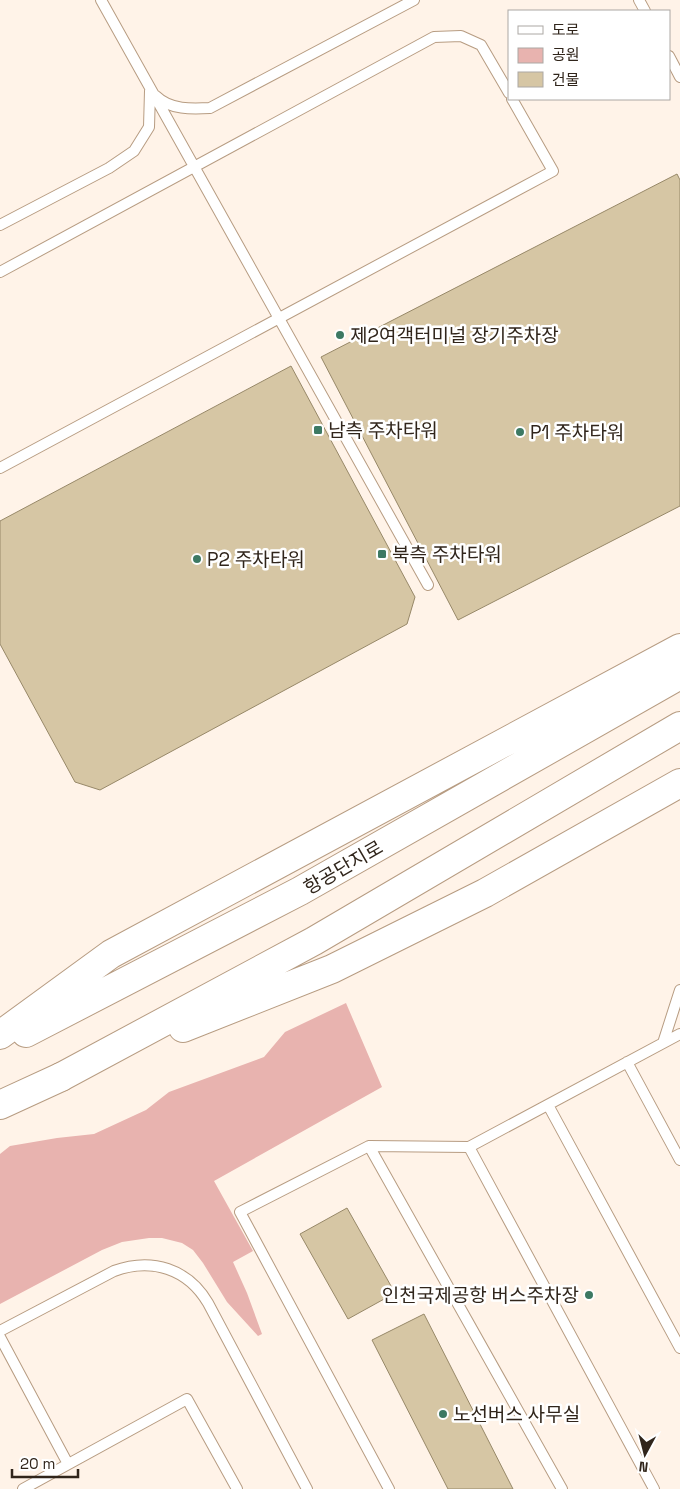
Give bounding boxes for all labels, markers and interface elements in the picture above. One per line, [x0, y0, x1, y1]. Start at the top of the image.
legend [508, 10, 670, 100]
text: 도로 [552, 20, 580, 39]
text: 공원 [552, 45, 580, 64]
text: 건물 [552, 70, 580, 89]
place label: 제2여객터미널 장기주차장 [350, 323, 559, 348]
marker: 제2여객터미널 장기주차장 [334, 329, 346, 341]
place label: 남측 주차타워 [328, 418, 438, 443]
place label: P1 주차타워 [530, 420, 624, 445]
marker: 남측 주차타워 [312, 424, 324, 436]
marker: P1 주차타워 [514, 426, 526, 438]
place label: 북측 주차타워 [392, 542, 502, 567]
place label: P2 주차타워 [207, 547, 305, 572]
marker: 북측 주차타워 [376, 548, 388, 560]
marker: P2 주차타워 [191, 553, 203, 565]
street label: 항공단지로 [299, 835, 387, 900]
place label: 인천국제공항 버스주차장 [382, 1283, 579, 1308]
marker: 인천국제공항 버스주차장 [583, 1289, 595, 1301]
place label: 노선버스 사무실 [453, 1402, 580, 1427]
marker: 노선버스 사무실 [437, 1408, 449, 1420]
north arrow [620, 1429, 670, 1479]
scale bar [12, 1446, 79, 1478]
text: 20 m [20, 1454, 55, 1473]
text: N [638, 1457, 649, 1476]

